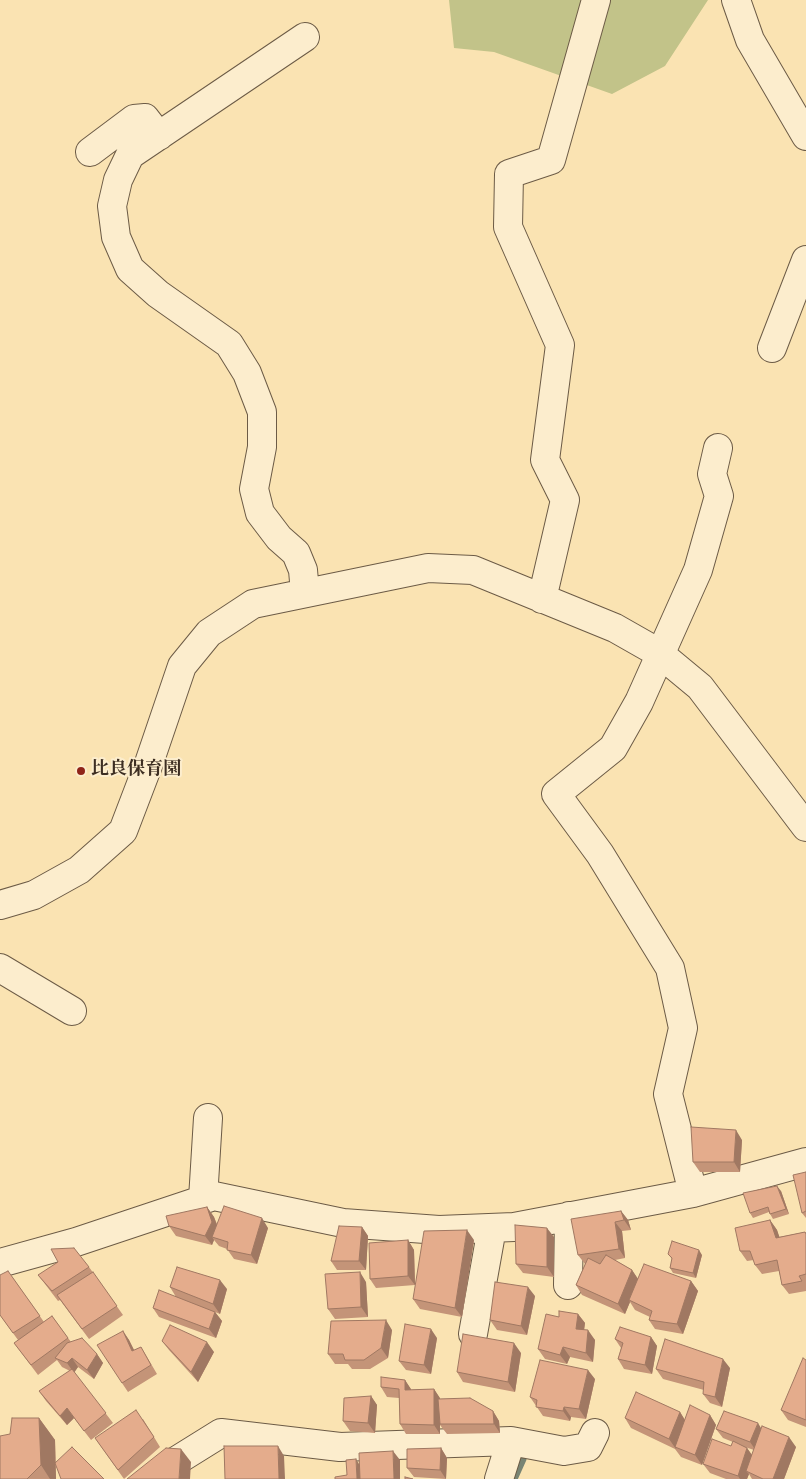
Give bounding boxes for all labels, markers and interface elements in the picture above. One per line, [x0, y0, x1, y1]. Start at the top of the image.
place label: 比良保育園 [91, 760, 181, 782]
marker: 比良保育園 [75, 765, 87, 777]

